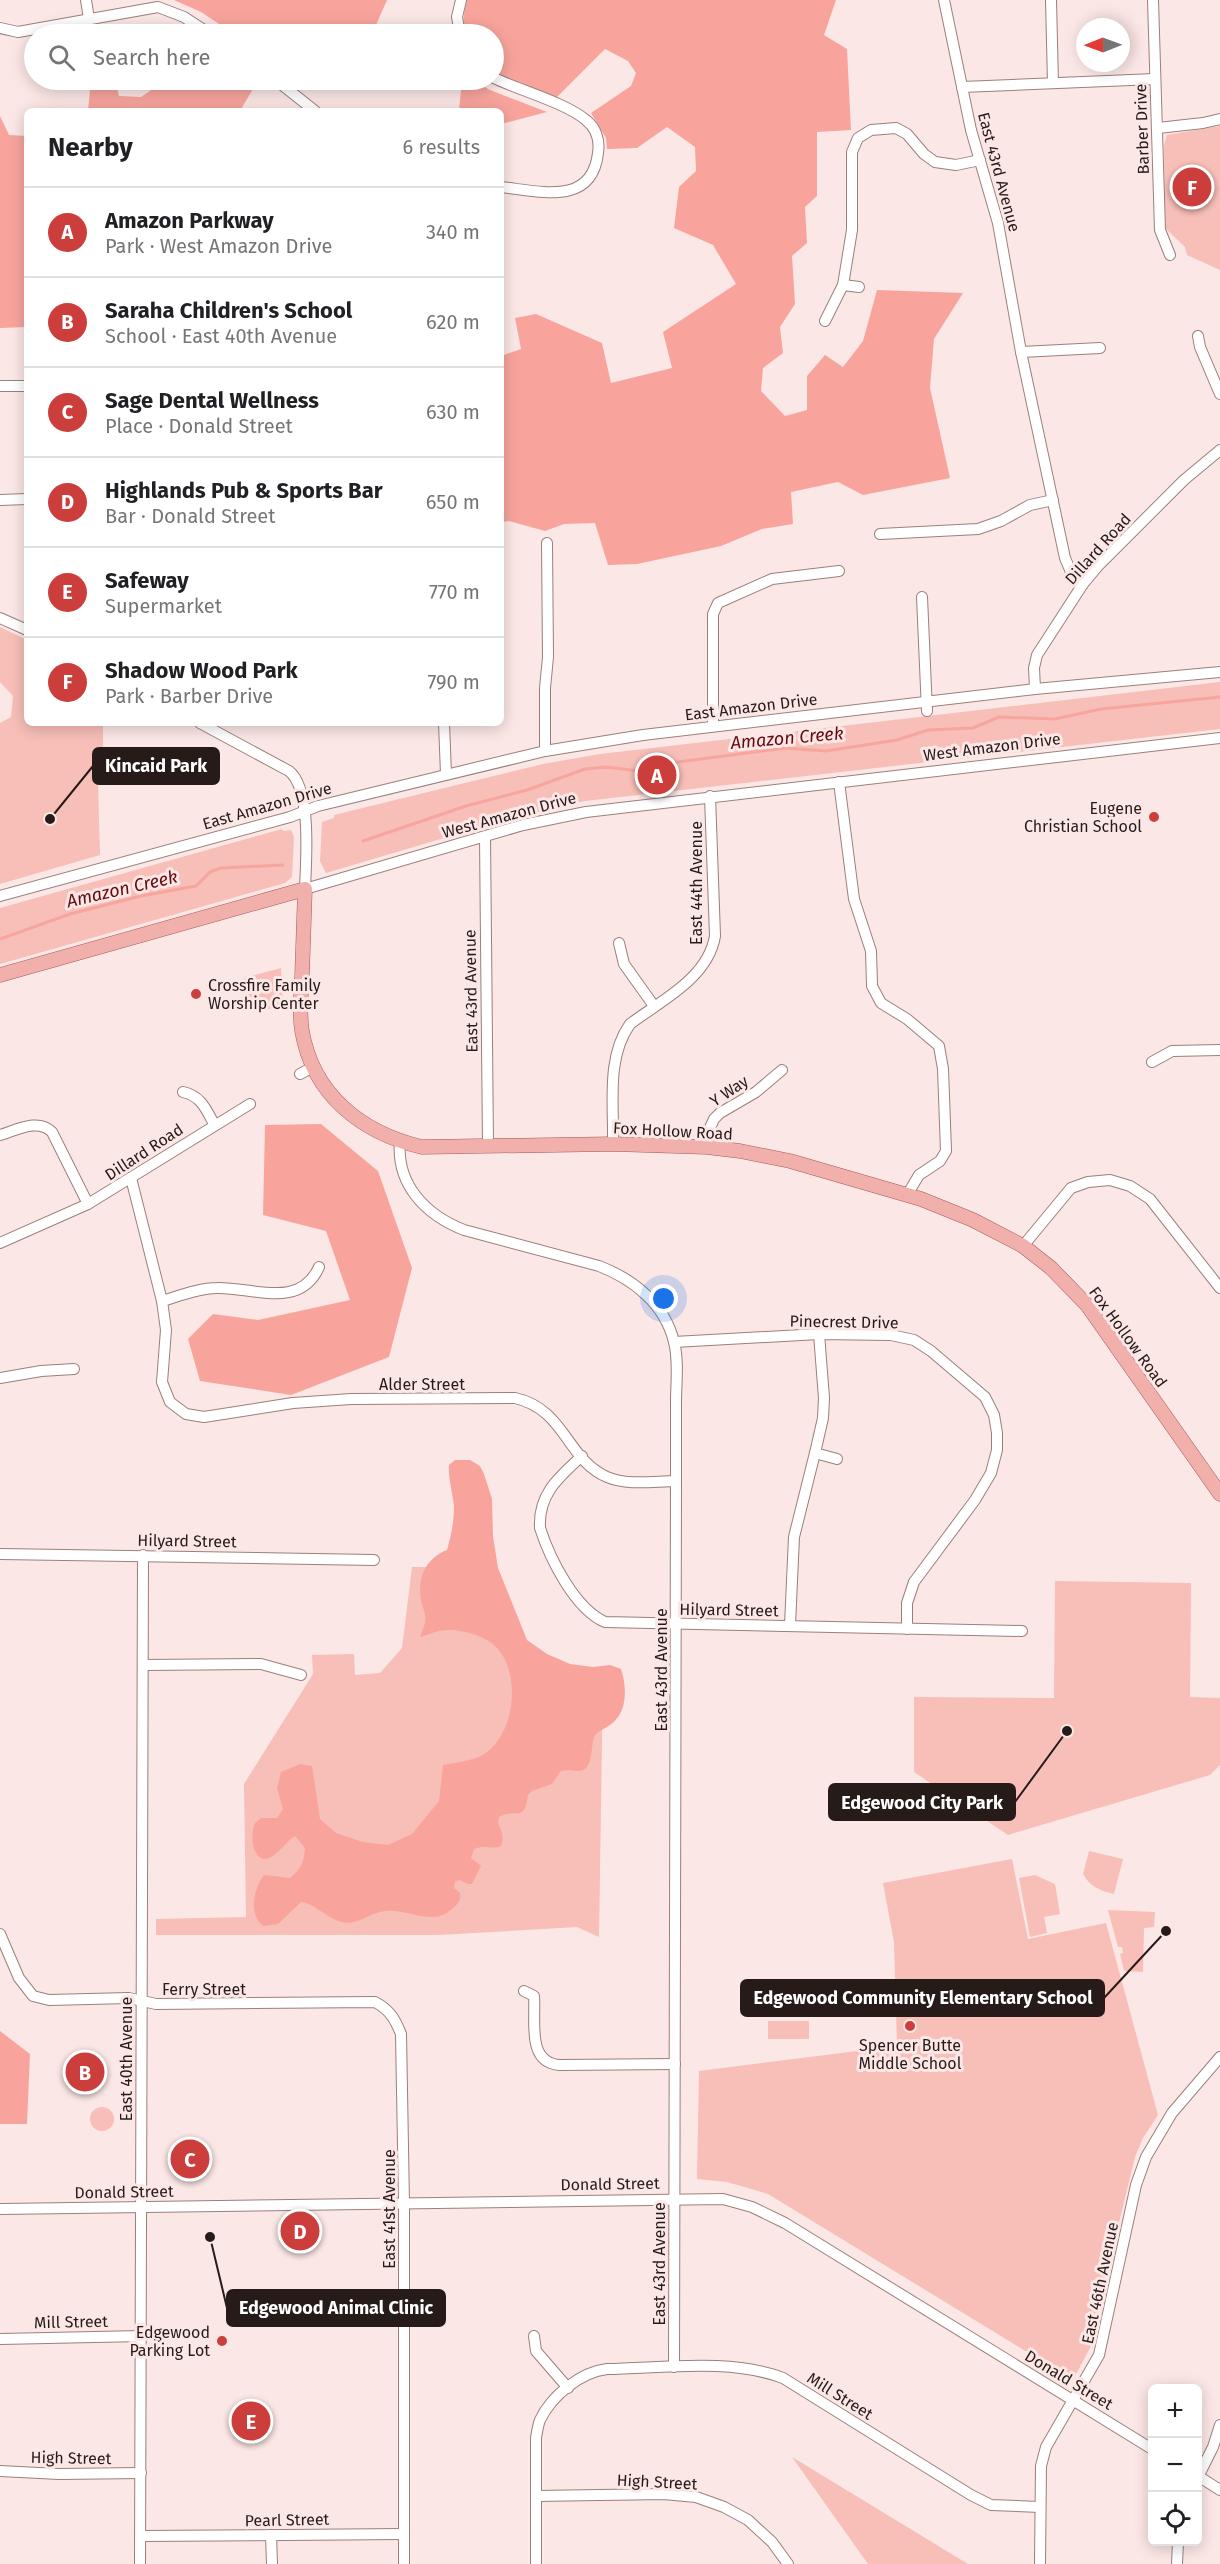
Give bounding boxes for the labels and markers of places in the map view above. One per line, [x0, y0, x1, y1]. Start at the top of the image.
pin: F [1172, 164, 1212, 210]
callout: Kincaid Park [93, 748, 219, 784]
pin: A [638, 752, 676, 798]
place label: Eugene Christian School [1024, 799, 1142, 836]
marker: Eugene Christian School [1147, 810, 1161, 824]
place label: Crossfire Family Worship Center [208, 976, 321, 1013]
marker: Crossfire Family Worship Center [189, 987, 203, 1001]
callout: Edgewood City Park [829, 1784, 1015, 1820]
callout: Edgewood Community Elementary School [741, 1980, 1104, 2016]
marker: Spencer Butte Middle School [903, 2019, 917, 2033]
place label: Spencer Butte Middle School [859, 2036, 962, 2073]
pin: B [66, 2050, 104, 2094]
pin: C [170, 2136, 210, 2182]
pin: D [280, 2208, 320, 2254]
callout: Edgewood Animal Clinic [227, 2290, 445, 2326]
place label: Edgewood Parking Lot [129, 2323, 210, 2360]
marker: Edgewood Parking Lot [215, 2334, 229, 2348]
pin: E [232, 2398, 270, 2444]

